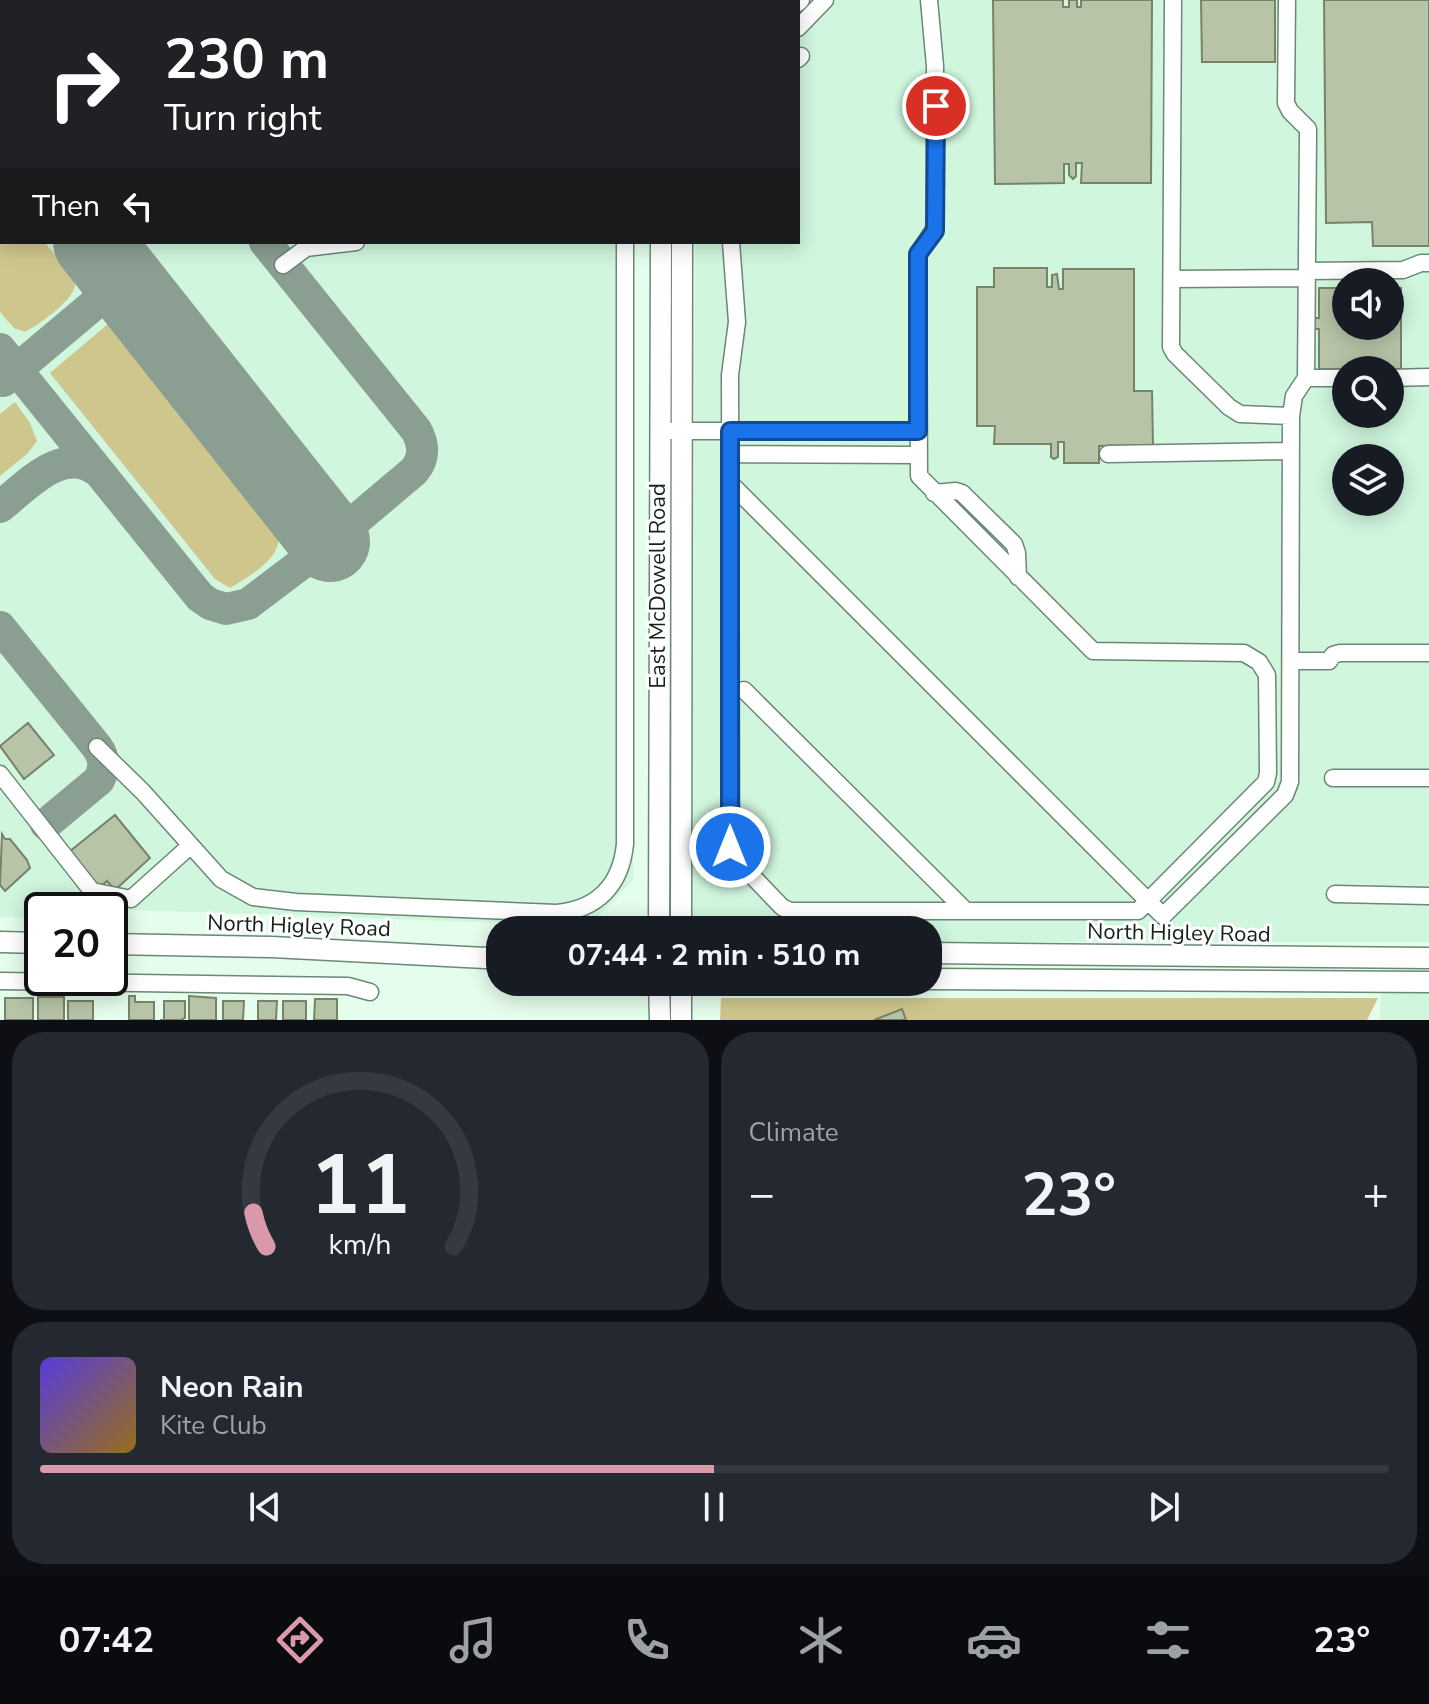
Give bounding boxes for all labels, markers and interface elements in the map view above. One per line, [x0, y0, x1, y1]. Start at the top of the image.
text: 230 m [164, 21, 329, 98]
icon: right [32, 32, 136, 136]
pin [902, 72, 970, 140]
icon: arrive [914, 84, 958, 128]
text: Turn right [164, 94, 321, 143]
icon: left [116, 184, 160, 228]
text: Then [32, 186, 100, 227]
map controls [1332, 268, 1404, 516]
button: sound [1332, 268, 1404, 340]
button: search [1332, 356, 1404, 428]
button: layers [1332, 444, 1404, 516]
street label: East McDowell Road [643, 483, 673, 689]
position arrow [688, 805, 772, 889]
speed limit sign: 20 [24, 892, 128, 996]
street label: North Higley Road [207, 908, 391, 944]
street label: North Higley Road [1087, 916, 1271, 950]
text: 07:44 · 2 min · 510 m [568, 935, 860, 976]
text: Climate [749, 1115, 839, 1150]
text: 11 [310, 1129, 410, 1242]
text: 23° [1021, 1154, 1116, 1236]
text: − [749, 1165, 775, 1225]
text: + [1363, 1165, 1389, 1225]
text: km/h [329, 1225, 392, 1264]
text: Neon Rain [160, 1367, 304, 1408]
text: Kite Club [160, 1408, 267, 1443]
icon: previous [243, 1485, 287, 1529]
icon: pause [692, 1485, 736, 1529]
icon: next [1142, 1485, 1186, 1529]
icon: directions [272, 1612, 328, 1668]
icon: music [445, 1612, 501, 1668]
icon: phone [619, 1612, 675, 1668]
icon: climate [793, 1612, 849, 1668]
icon: car [966, 1612, 1022, 1668]
icon: filters [1140, 1612, 1196, 1668]
text: 07:42 [59, 1616, 154, 1665]
text: 23° [1313, 1616, 1370, 1665]

